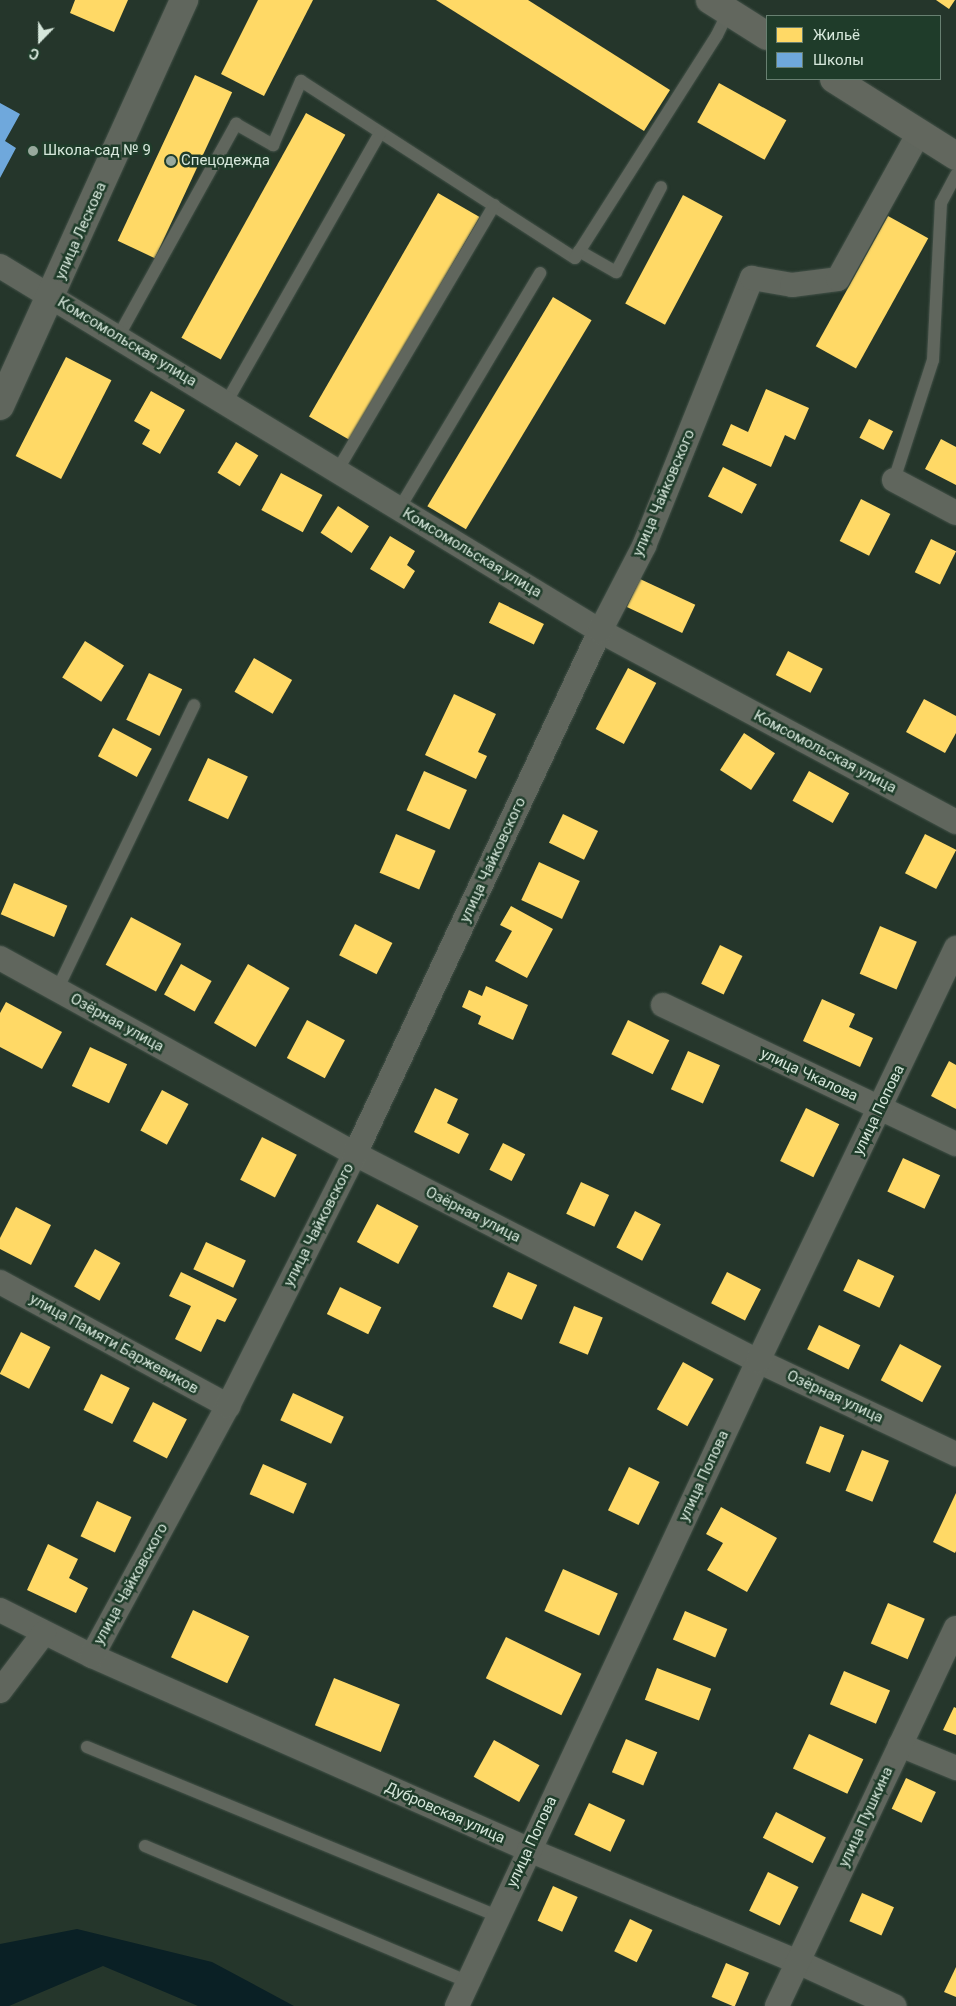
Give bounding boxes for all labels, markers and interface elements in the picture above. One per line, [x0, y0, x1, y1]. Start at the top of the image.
north arrow [15, 15, 65, 65]
legend [766, 15, 941, 80]
text: Жильё [813, 26, 860, 44]
text: С [27, 45, 42, 63]
text: Школы [813, 51, 864, 69]
place label: Школа-сад № 9 [43, 142, 151, 160]
marker: Школа-сад № 9 [27, 145, 39, 157]
place label: Спецодежда [181, 152, 270, 170]
marker: Спецодежда [165, 155, 177, 167]
street label: улица Лескова [52, 180, 110, 282]
street label: Комсомольская улица [54, 293, 200, 391]
street label: улица Чайковского [629, 427, 699, 559]
street label: Комсомольская улица [399, 504, 545, 602]
street label: Комсомольская улица [751, 707, 899, 797]
street label: улица Чайковского [456, 795, 530, 925]
street label: Озёрная улица [67, 990, 167, 1056]
street label: улица Чкалова [757, 1045, 861, 1105]
street label: улица Попова [849, 1062, 909, 1158]
street label: улица Чайковского [280, 1160, 358, 1290]
street label: Озёрная улица [422, 1183, 524, 1247]
street label: улица Памяти Баржевиков [26, 1290, 202, 1398]
street label: Озёрная улица [784, 1367, 886, 1427]
street label: улица Попова [675, 1428, 733, 1524]
street label: улица Чайковского [90, 1520, 172, 1648]
street label: улица Пушкина [835, 1764, 897, 1870]
street label: Дубровская улица [382, 1778, 508, 1848]
street label: улица Попова [503, 1794, 561, 1890]

